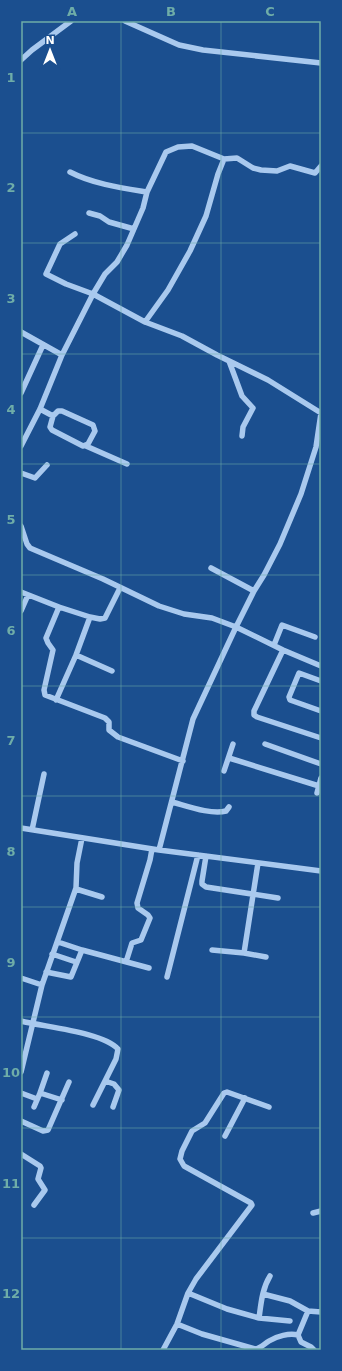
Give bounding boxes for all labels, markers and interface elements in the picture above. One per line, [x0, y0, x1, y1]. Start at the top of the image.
text: A [67, 4, 77, 19]
text: B [166, 4, 176, 19]
text: C [265, 4, 275, 19]
north arrow [30, 30, 70, 70]
text: N [45, 34, 55, 47]
text: 1 [6, 70, 16, 85]
text: 2 [6, 180, 16, 195]
text: 3 [6, 291, 16, 306]
text: 4 [6, 402, 16, 417]
text: 5 [6, 512, 16, 527]
text: 6 [6, 623, 16, 638]
text: 7 [6, 733, 16, 748]
text: 8 [6, 844, 16, 859]
text: 9 [6, 955, 16, 970]
text: 10 [2, 1065, 20, 1080]
text: 11 [2, 1176, 20, 1191]
text: 12 [2, 1286, 20, 1301]

